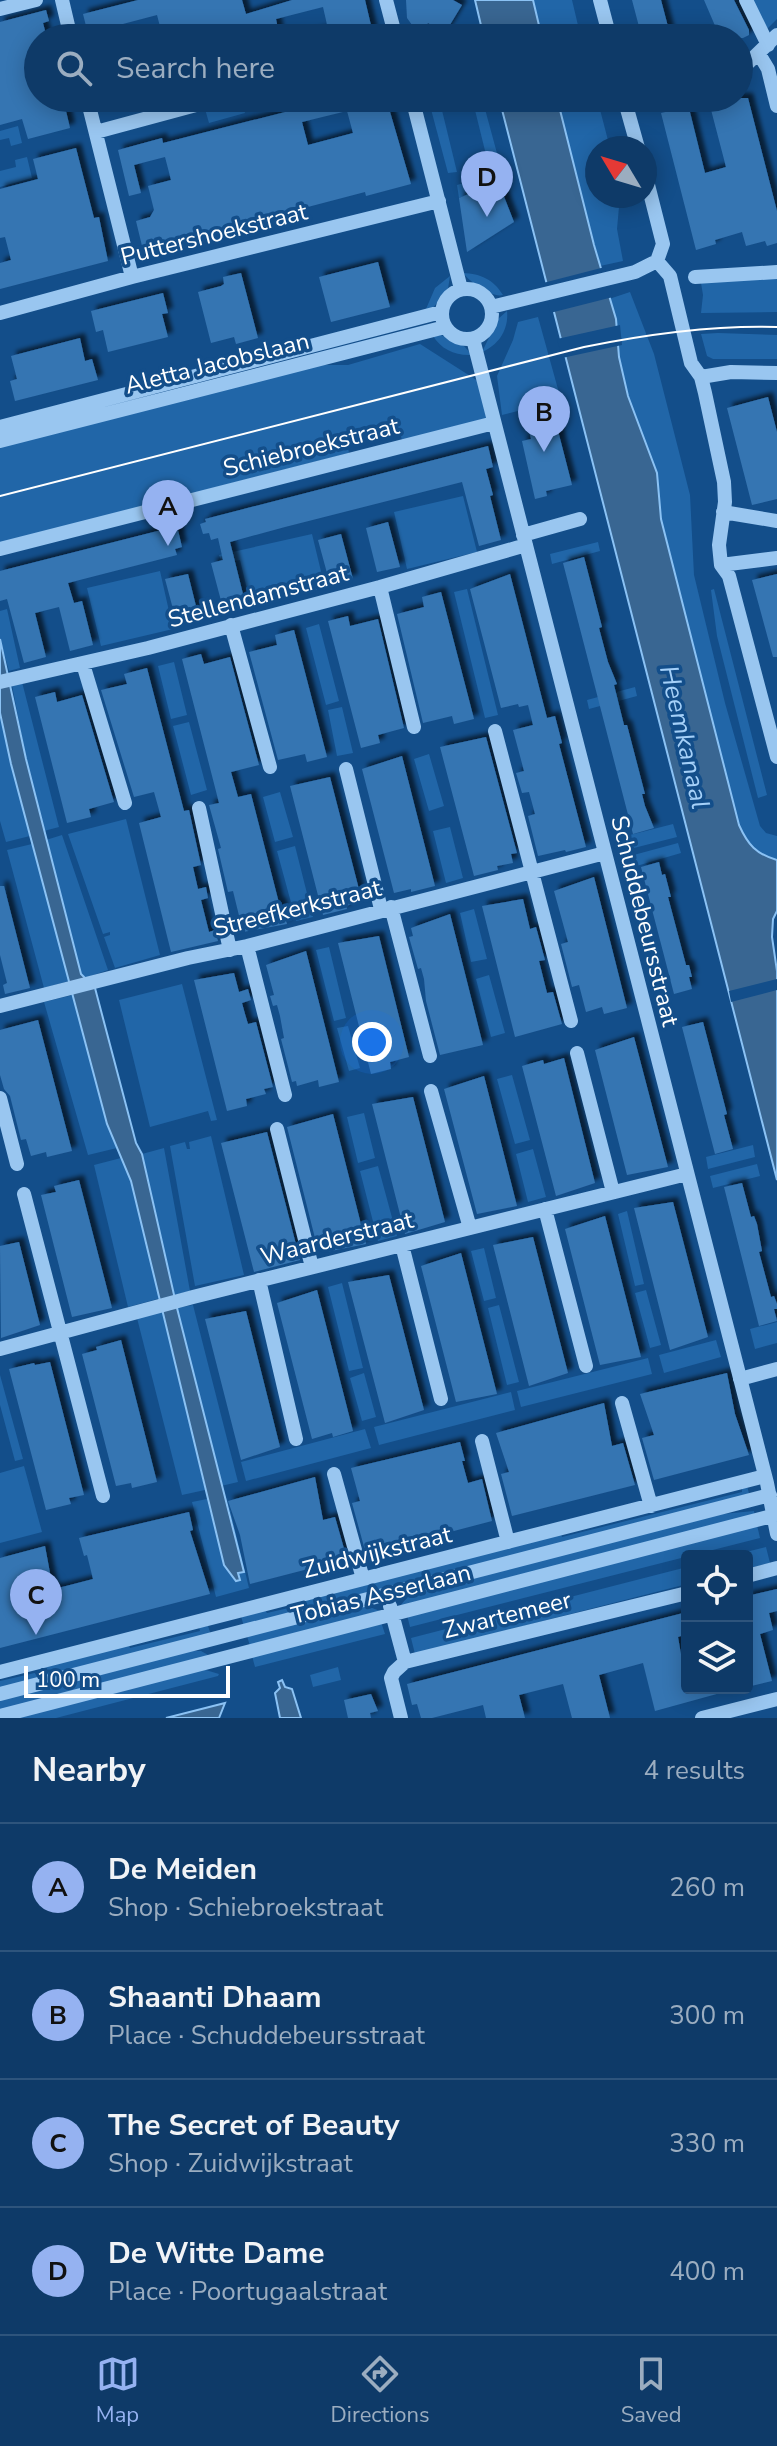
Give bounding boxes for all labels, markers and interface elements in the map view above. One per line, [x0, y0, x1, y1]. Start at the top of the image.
search box [24, 24, 753, 112]
icon: search [52, 46, 96, 90]
text: Search here [116, 48, 275, 89]
north arrow [585, 136, 657, 208]
pin: D [461, 151, 513, 217]
street label: Puttershoekstraat [117, 195, 311, 273]
street label: Aletta Jacobslaan [121, 325, 313, 401]
pin: B [518, 386, 570, 452]
street label: Schiebroekstraat [220, 410, 403, 484]
pin: A [142, 480, 194, 546]
street label: Stellendamstraat [164, 556, 352, 635]
water label: Heemkanaal [651, 662, 718, 812]
street label: Schuddebeursstraat [603, 812, 687, 1030]
street label: Streefkerkstraat [210, 872, 385, 944]
your location [352, 1022, 392, 1062]
street label: Waarderstraat [257, 1203, 417, 1272]
street label: Zuidwijkstraat [299, 1518, 455, 1586]
map controls [681, 1550, 753, 1694]
button: locate [681, 1550, 753, 1622]
street label: Tobias Asserlaan [288, 1556, 474, 1632]
pin: C [10, 1569, 62, 1635]
street label: Zwartemeer [440, 1584, 575, 1646]
button: layers [681, 1622, 753, 1694]
scale bar [24, 1662, 230, 1698]
text: 100 m [36, 1665, 100, 1695]
text: Nearby [32, 1747, 146, 1793]
text: 4 results [644, 1753, 745, 1788]
text: De Meiden [108, 1849, 257, 1890]
text: A [48, 1870, 68, 1905]
text: 260 m [669, 1870, 745, 1905]
text: Shop · Schiebroekstraat [108, 1890, 383, 1925]
text: Shaanti Dhaam [108, 1977, 322, 2018]
text: B [49, 1998, 67, 2033]
text: 300 m [669, 1998, 745, 2033]
text: Place · Schuddebeursstraat [108, 2018, 425, 2053]
text: The Secret of Beauty [108, 2105, 400, 2146]
text: C [49, 2126, 67, 2161]
text: 330 m [669, 2126, 745, 2161]
text: Shop · Zuidwijkstraat [108, 2146, 353, 2181]
text: De Witte Dame [108, 2233, 325, 2274]
text: D [48, 2254, 68, 2289]
text: 400 m [669, 2254, 745, 2289]
text: Place · Poortugaalstraat [108, 2274, 387, 2309]
tab: Map [96, 2352, 140, 2430]
tab: Directions [331, 2352, 430, 2430]
tab: Saved [621, 2352, 681, 2430]

